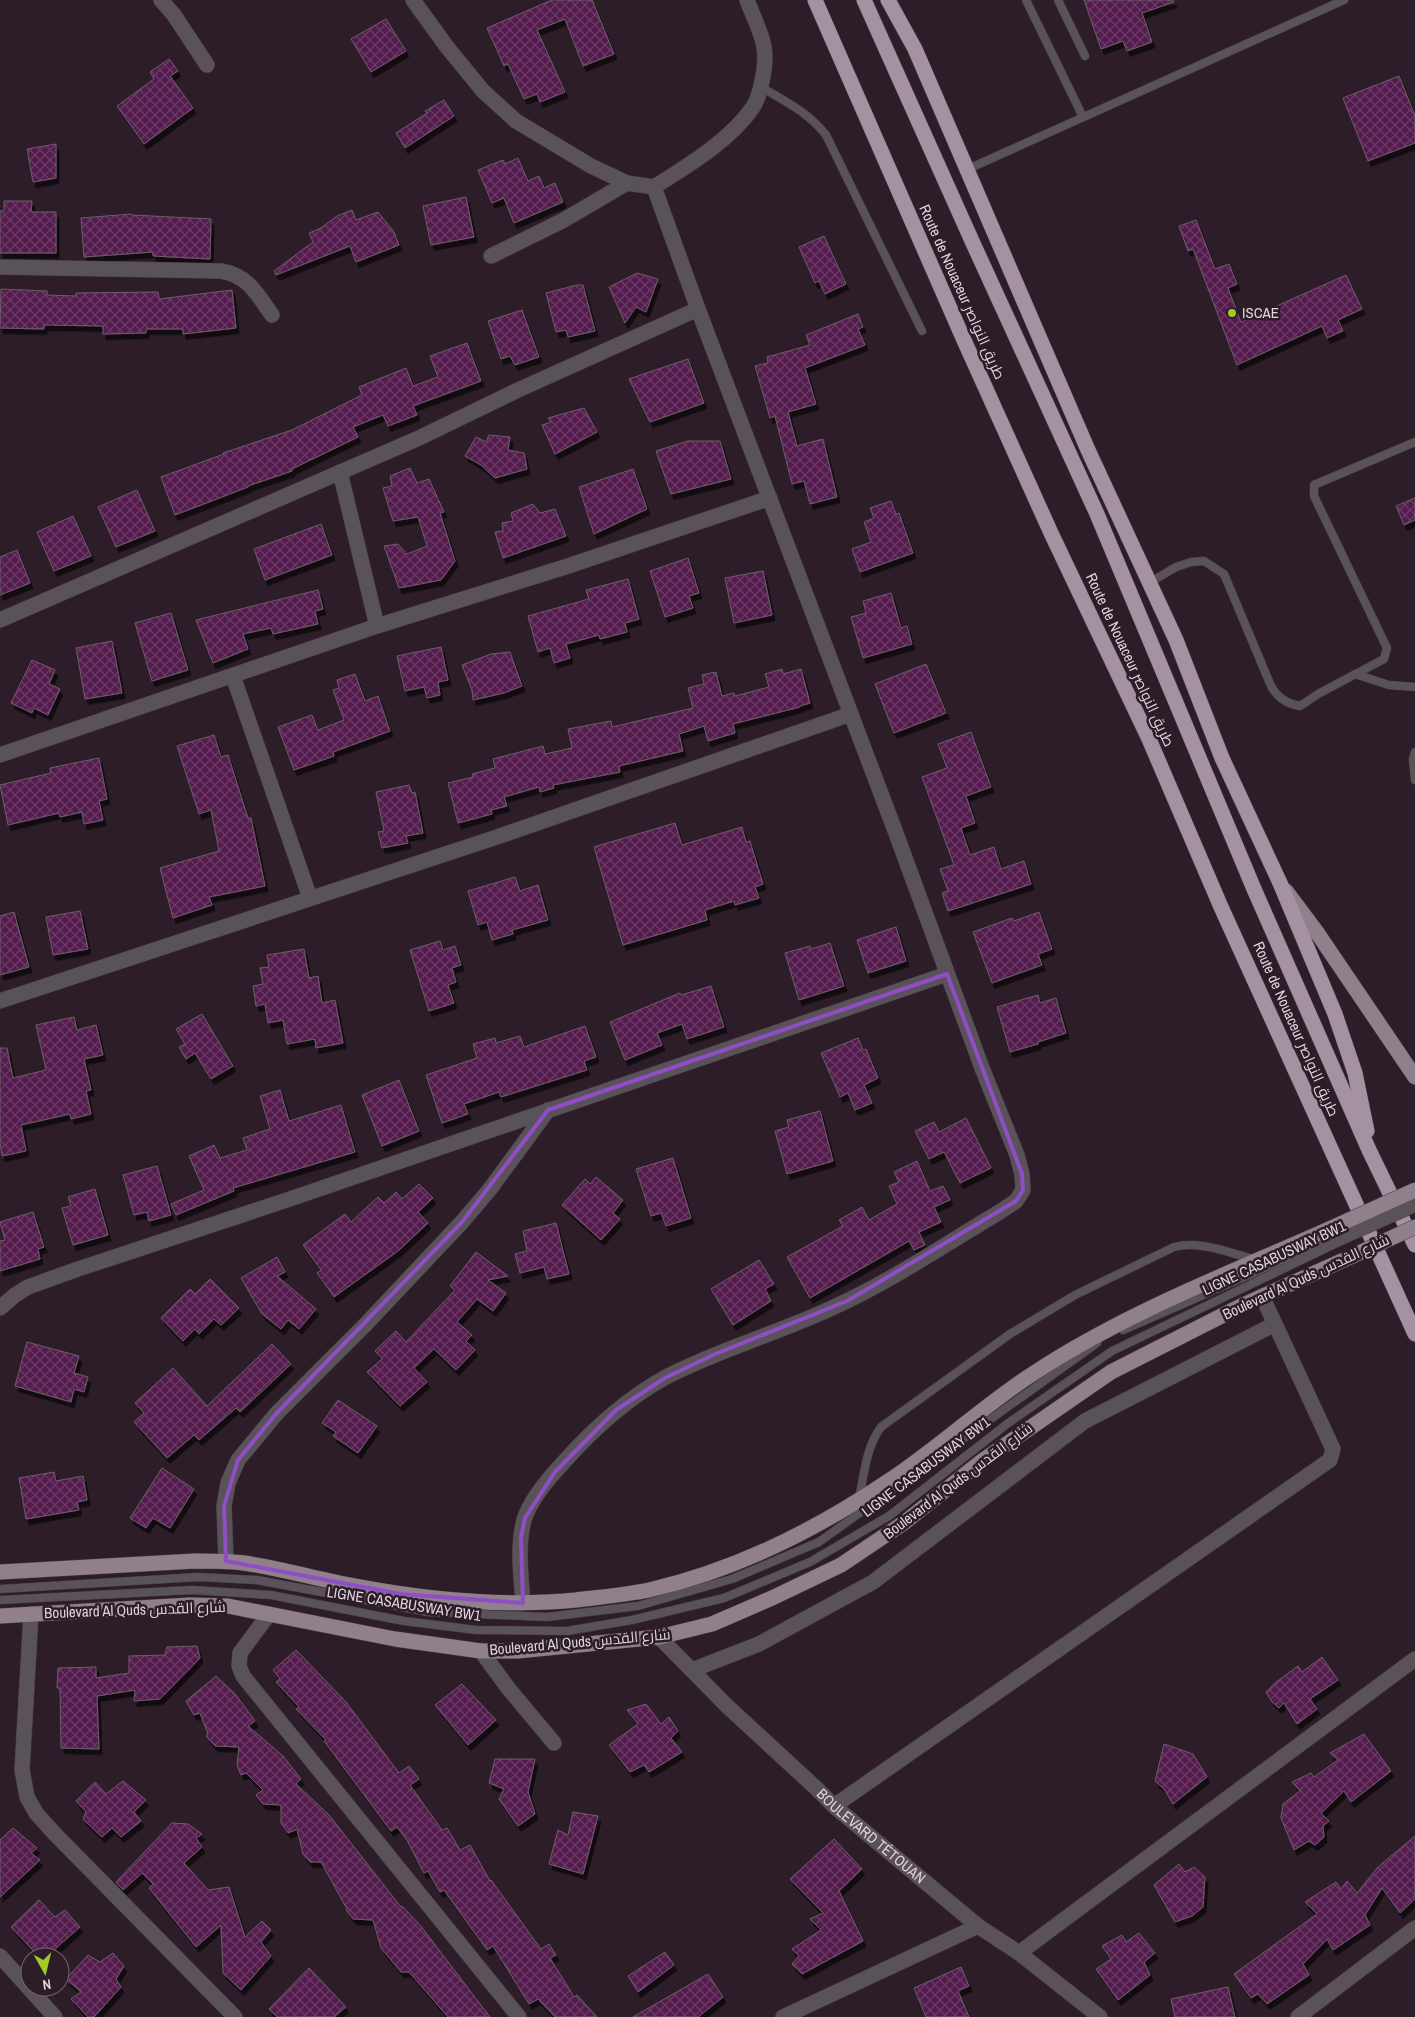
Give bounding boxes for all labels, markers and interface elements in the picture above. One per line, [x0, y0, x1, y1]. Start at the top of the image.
street label: Route de Nouaceur طريق النواصر [914, 201, 1011, 383]
place label: ISCAE [1242, 302, 1279, 323]
marker: ISCAE [1226, 307, 1238, 319]
street label: Route de Nouaceur طريق النواصر [1081, 570, 1180, 750]
street label: Route de Nouaceur طريق النواصر [1248, 938, 1345, 1120]
street label: LIGNE CASABUSWAY BW1 [1199, 1215, 1349, 1300]
street label: Boulevard Al Quds شارع القدس [1219, 1229, 1393, 1325]
street label: LIGNE CASABUSWAY BW1 [857, 1411, 994, 1522]
street label: Boulevard Al Quds شارع القدس [879, 1418, 1037, 1544]
street label: LIGNE CASABUSWAY BW1 [326, 1581, 483, 1626]
street label: Boulevard Al Quds شارع القدس [44, 1596, 226, 1624]
street label: Boulevard Al Quds شارع القدس [489, 1623, 671, 1661]
street label: BOULEVARD TÉTOUAN [812, 1784, 930, 1888]
north arrow [20, 1947, 70, 1997]
text: N [41, 1975, 52, 1994]

